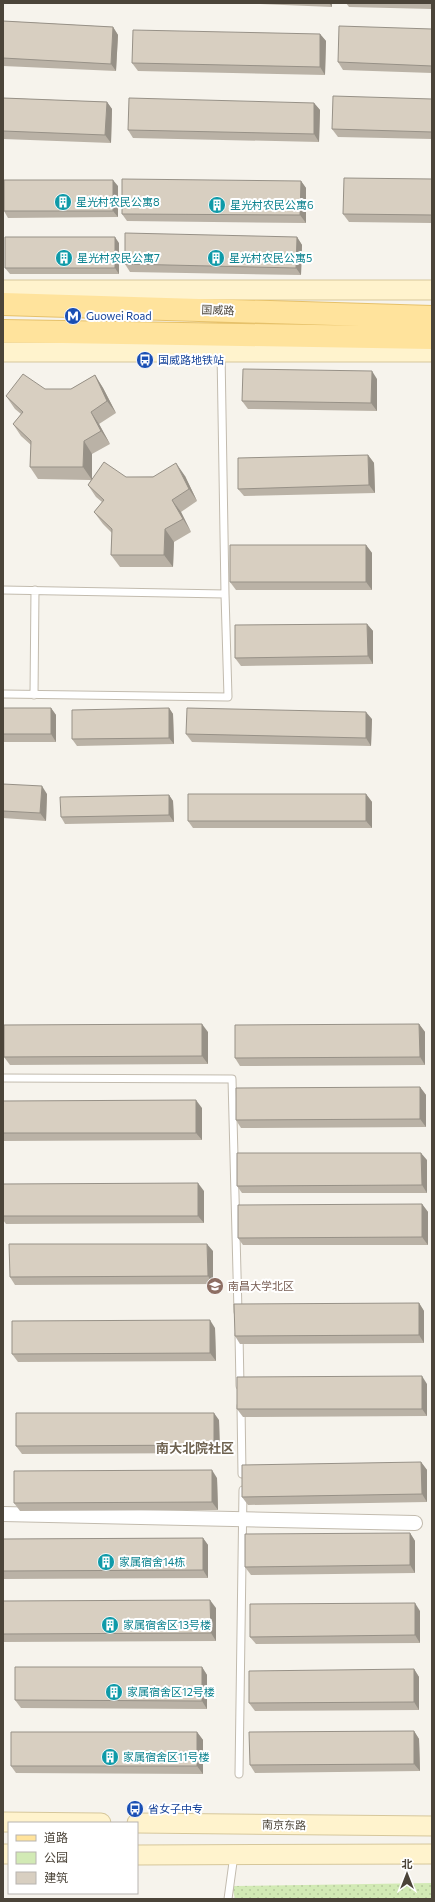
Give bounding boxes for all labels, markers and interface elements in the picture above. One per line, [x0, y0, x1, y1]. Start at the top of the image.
building icon: 星光村农民公寓8 [53, 192, 73, 212]
place label: 星光村农民公寓8 [76, 195, 160, 208]
building icon: 星光村农民公寓6 [207, 195, 227, 215]
place label: 星光村农民公寓6 [230, 198, 314, 211]
building icon: 星光村农民公寓7 [54, 248, 74, 268]
building icon: 星光村农民公寓5 [206, 248, 226, 268]
place label: 星光村农民公寓7 [77, 251, 160, 264]
place label: 星光村农民公寓5 [229, 251, 312, 264]
street label: 国威路 [201, 302, 235, 317]
metro station icon: Guowei Road [63, 306, 83, 326]
place label: Guowei Road [86, 309, 152, 322]
bus stop icon: 国威路地铁站 [135, 350, 155, 370]
place label: 国威路地铁站 [158, 353, 224, 366]
school or university icon: 南昌大学北区 [205, 1276, 225, 1296]
place label: 南昌大学北区 [228, 1279, 294, 1292]
district label: 南大北院社区 [156, 1440, 234, 1456]
building icon: 家属宿舍14栋 [96, 1552, 116, 1572]
place label: 家属宿舍14栋 [119, 1555, 185, 1568]
building icon: 家属宿舍区13号楼 [100, 1615, 120, 1635]
place label: 家属宿舍区13号楼 [123, 1618, 211, 1631]
building icon: 家属宿舍区12号楼 [104, 1682, 124, 1702]
place label: 家属宿舍区12号楼 [127, 1685, 215, 1698]
building icon: 家属宿舍区11号楼 [100, 1747, 120, 1767]
place label: 家属宿舍区11号楼 [123, 1750, 209, 1763]
bus stop icon: 省女子中专 [125, 1799, 145, 1819]
place label: 省女子中专 [148, 1802, 203, 1815]
street label: 南京东路 [262, 1818, 306, 1831]
legend [8, 1822, 138, 1894]
text: 道路 [44, 1830, 68, 1844]
text: 公园 [44, 1850, 68, 1864]
north arrow [387, 1854, 427, 1894]
text: 北 [402, 1857, 413, 1870]
text: 建筑 [44, 1870, 68, 1884]

